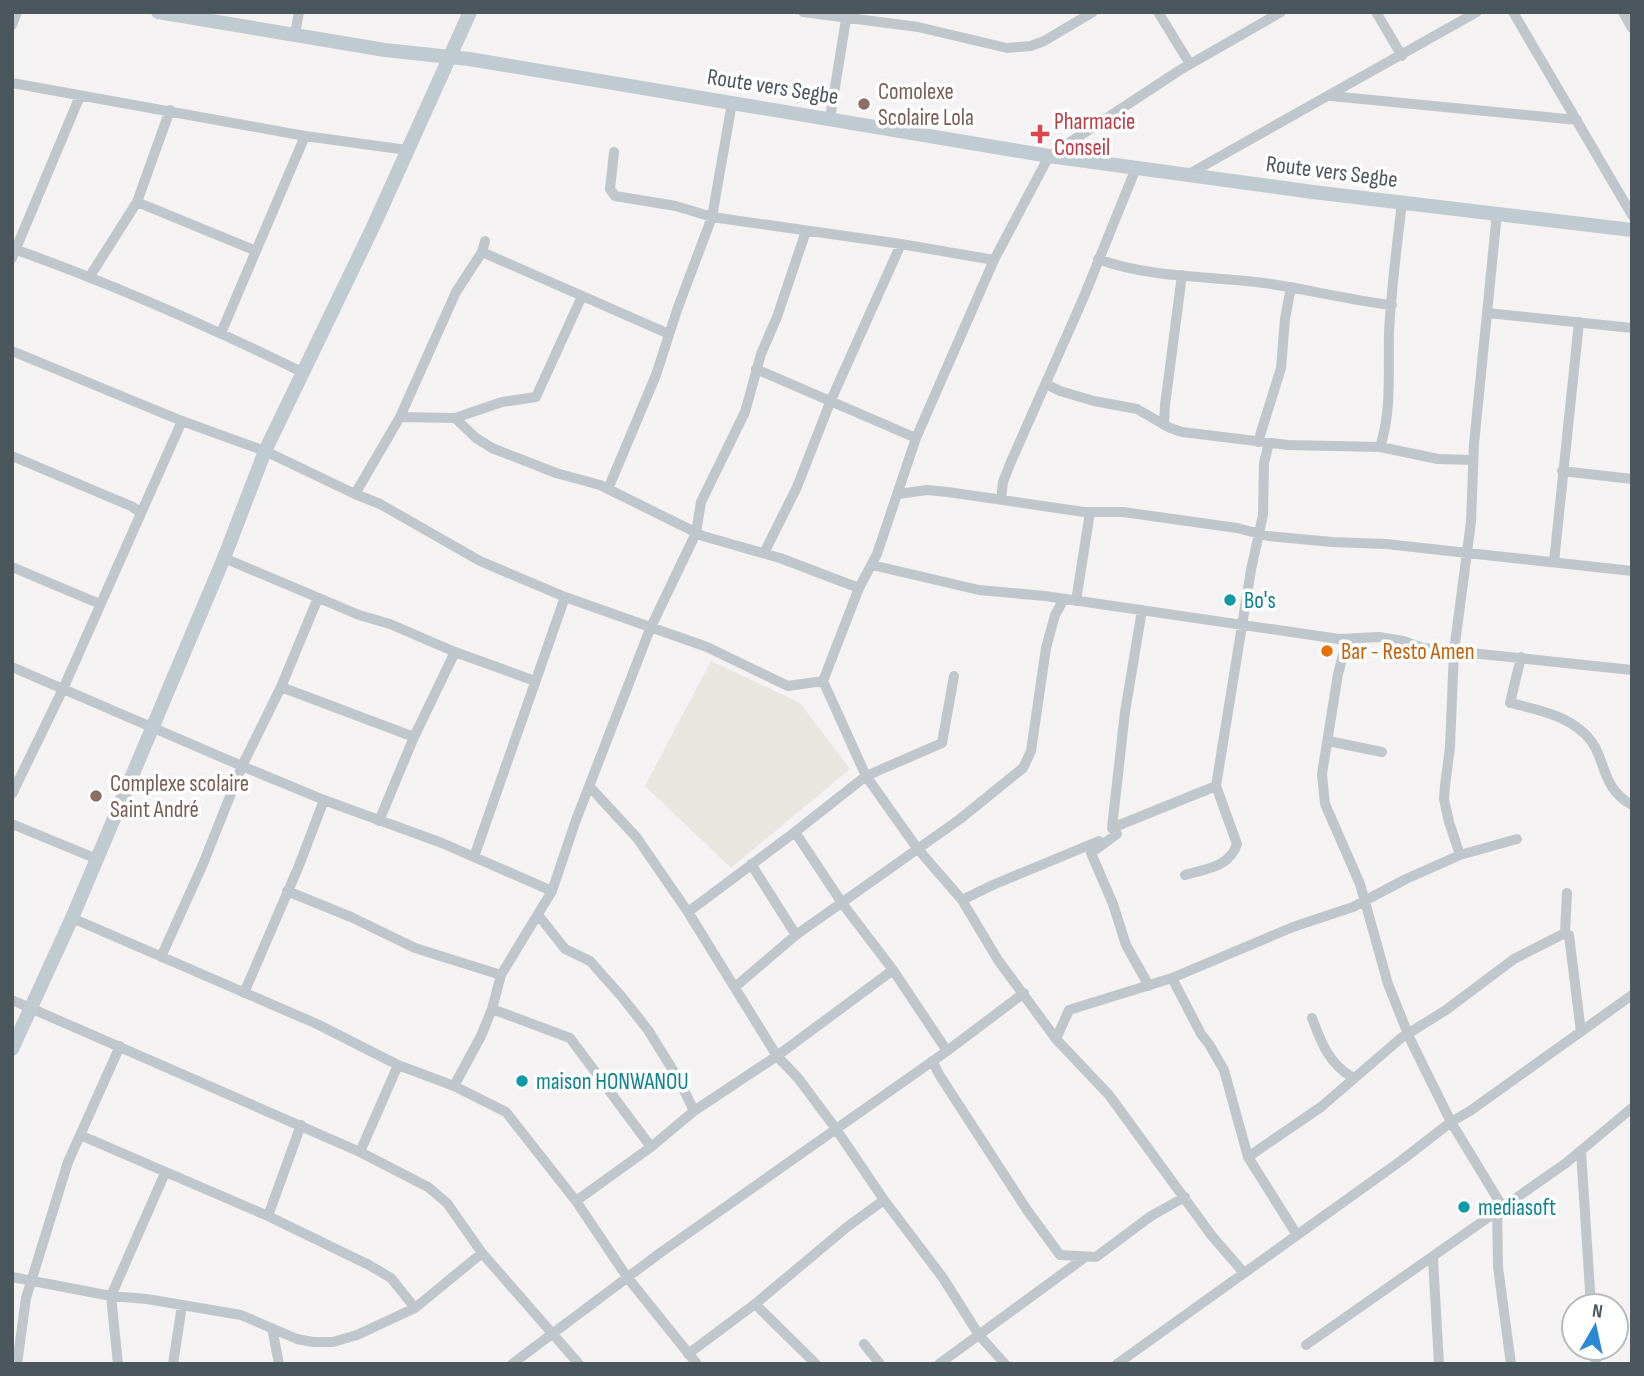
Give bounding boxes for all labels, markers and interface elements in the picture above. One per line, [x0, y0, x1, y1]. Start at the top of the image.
street label: Route vers Segbe [705, 63, 840, 111]
place label: Comolexe Scolaire Lola [878, 78, 974, 132]
marker: Comolexe Scolaire Lola [856, 96, 872, 112]
place label: Pharmacie Conseil [1054, 108, 1135, 162]
marker: Pharmacie Conseil [1032, 126, 1048, 142]
street label: Route vers Segbe [1264, 150, 1399, 194]
place label: Bo's [1244, 587, 1276, 615]
marker: Bo's [1222, 592, 1238, 608]
place label: Bar - Resto Amen [1341, 638, 1475, 666]
marker: Bar - Resto Amen [1319, 643, 1335, 659]
place label: Complexe scolaire Saint André [110, 770, 249, 824]
marker: Complexe scolaire Saint André [88, 788, 104, 804]
place label: maison HONWANOU [536, 1068, 689, 1096]
marker: maison HONWANOU [514, 1073, 530, 1089]
place label: mediasoft [1478, 1194, 1556, 1222]
marker: mediasoft [1456, 1199, 1472, 1215]
north arrow [1560, 1292, 1630, 1362]
text: N [1591, 1300, 1604, 1324]

